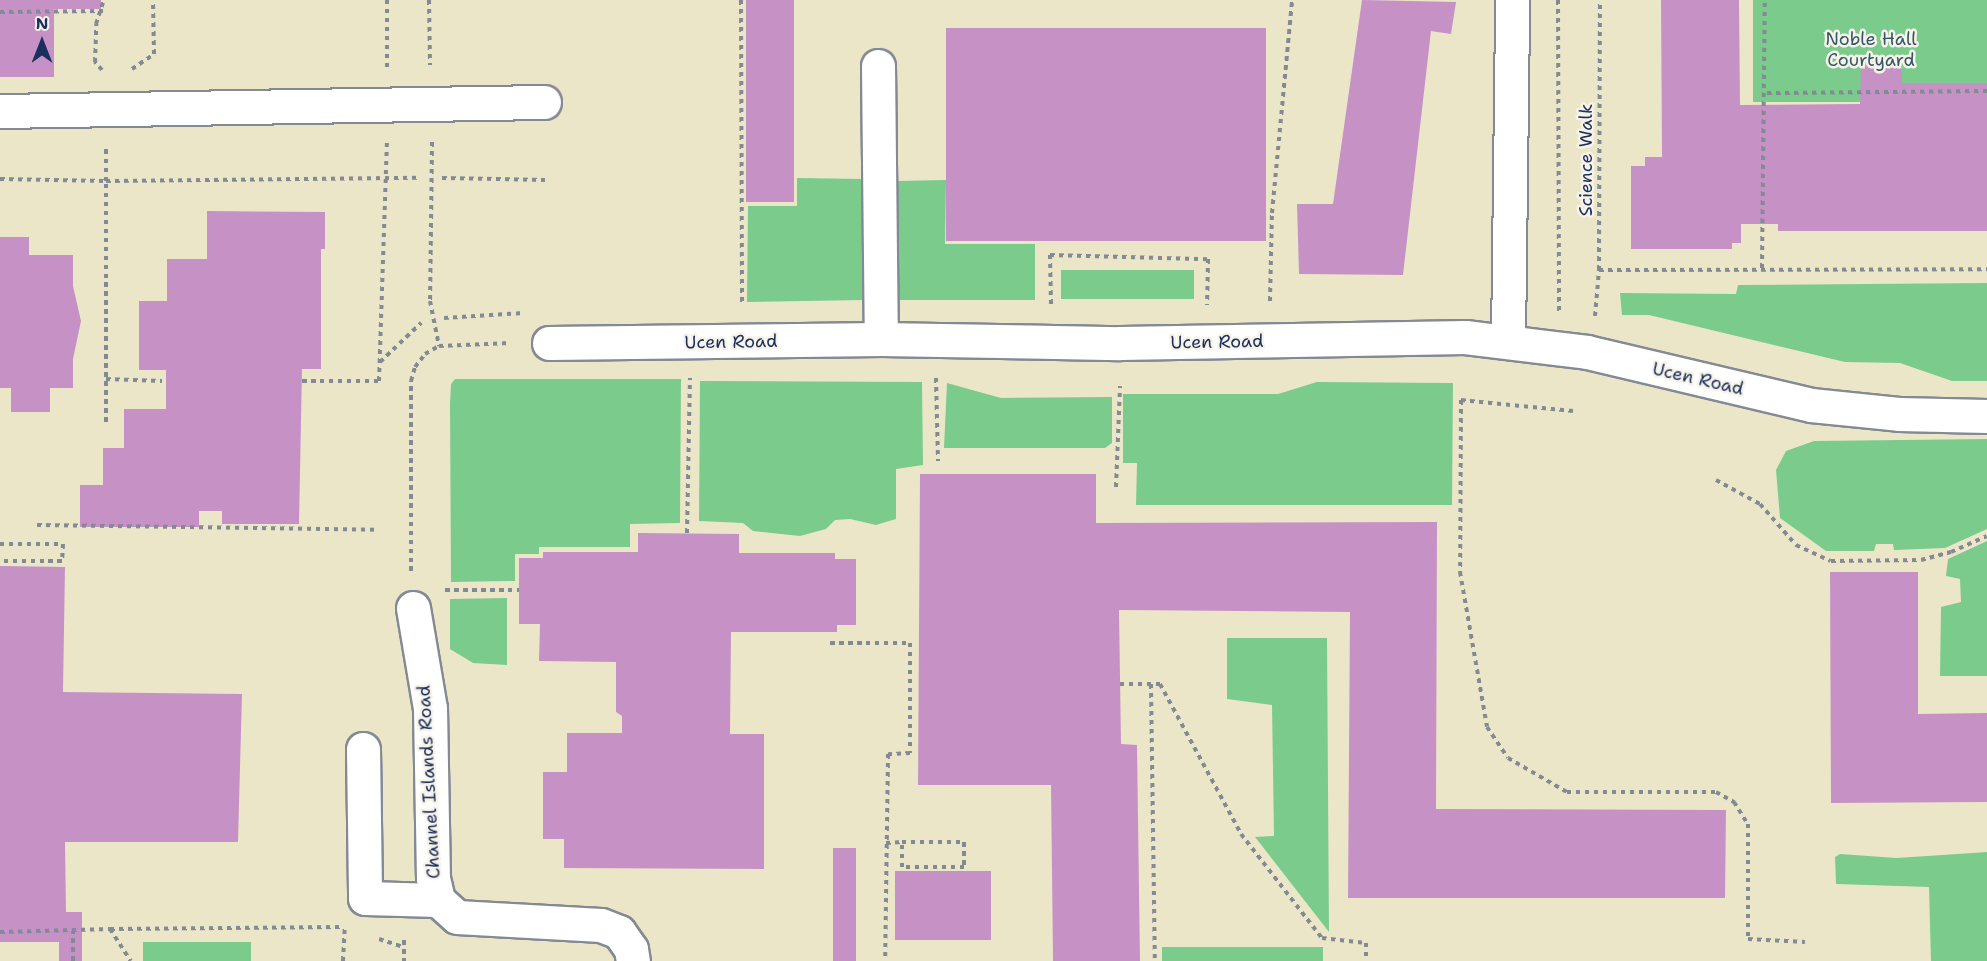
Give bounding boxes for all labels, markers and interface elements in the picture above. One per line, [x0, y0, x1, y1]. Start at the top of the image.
north arrow [12, 12, 72, 72]
text: N [36, 13, 48, 34]
park label: Noble Hall Courtyard [1825, 29, 1917, 72]
street label: Science Walk [1575, 104, 1597, 216]
street label: Ucen Road [684, 330, 778, 354]
street label: Ucen Road [1170, 330, 1264, 354]
street label: Ucen Road [1650, 358, 1746, 400]
street label: Channel Islands Road [413, 685, 445, 879]

